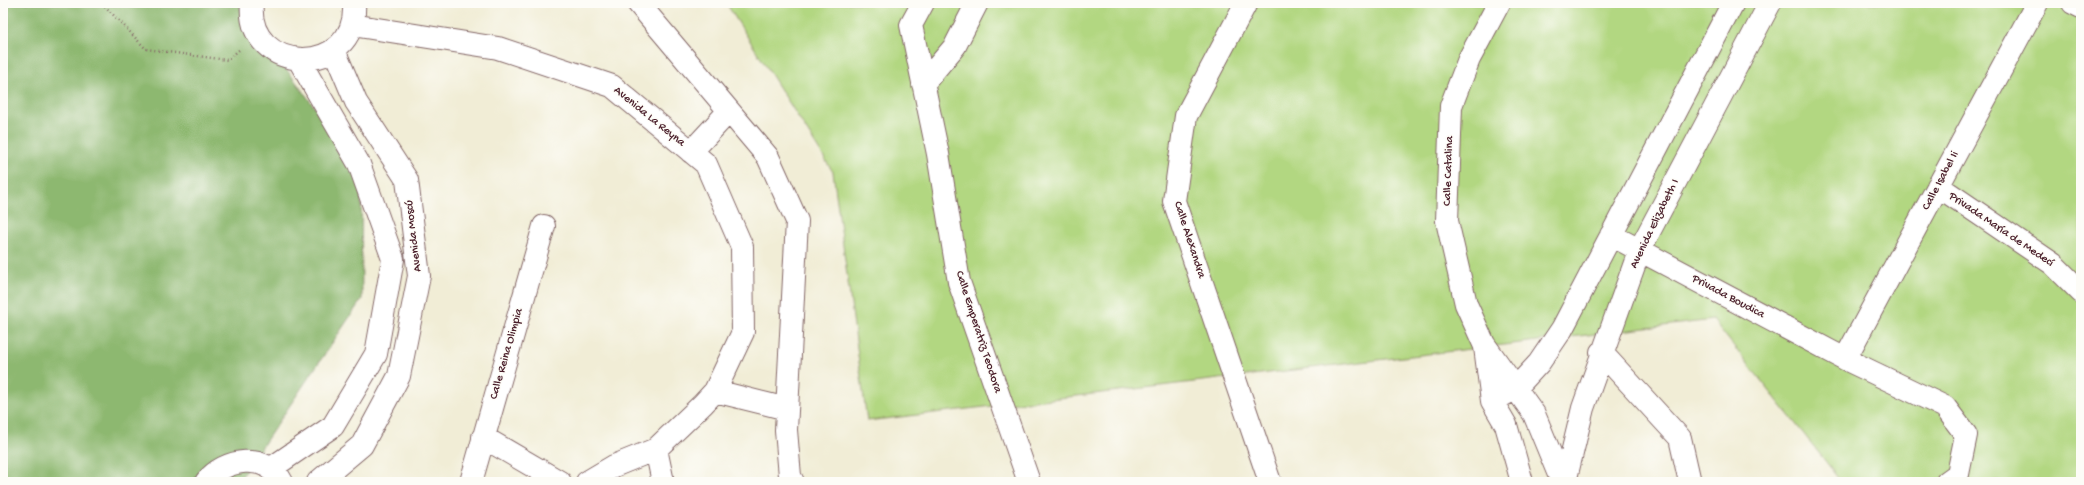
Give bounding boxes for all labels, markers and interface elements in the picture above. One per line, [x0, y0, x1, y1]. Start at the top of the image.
street label: Avenida La Reyna [610, 84, 688, 150]
street label: Calle Catalina [1441, 136, 1457, 206]
street label: Calle Isabel Ii [1920, 149, 1963, 213]
street label: Avenida Elizabeth I [1627, 177, 1683, 271]
street label: Privada María de Medecí [1945, 189, 2057, 271]
street label: Avenida Moscú [403, 199, 425, 273]
street label: Calle Alexandra [1170, 200, 1208, 281]
street label: Calle Emperatriz Teodora [952, 269, 1004, 395]
street label: Privada Boudica [1688, 271, 1767, 322]
street label: Calle Reina Olimpia [487, 307, 527, 401]

